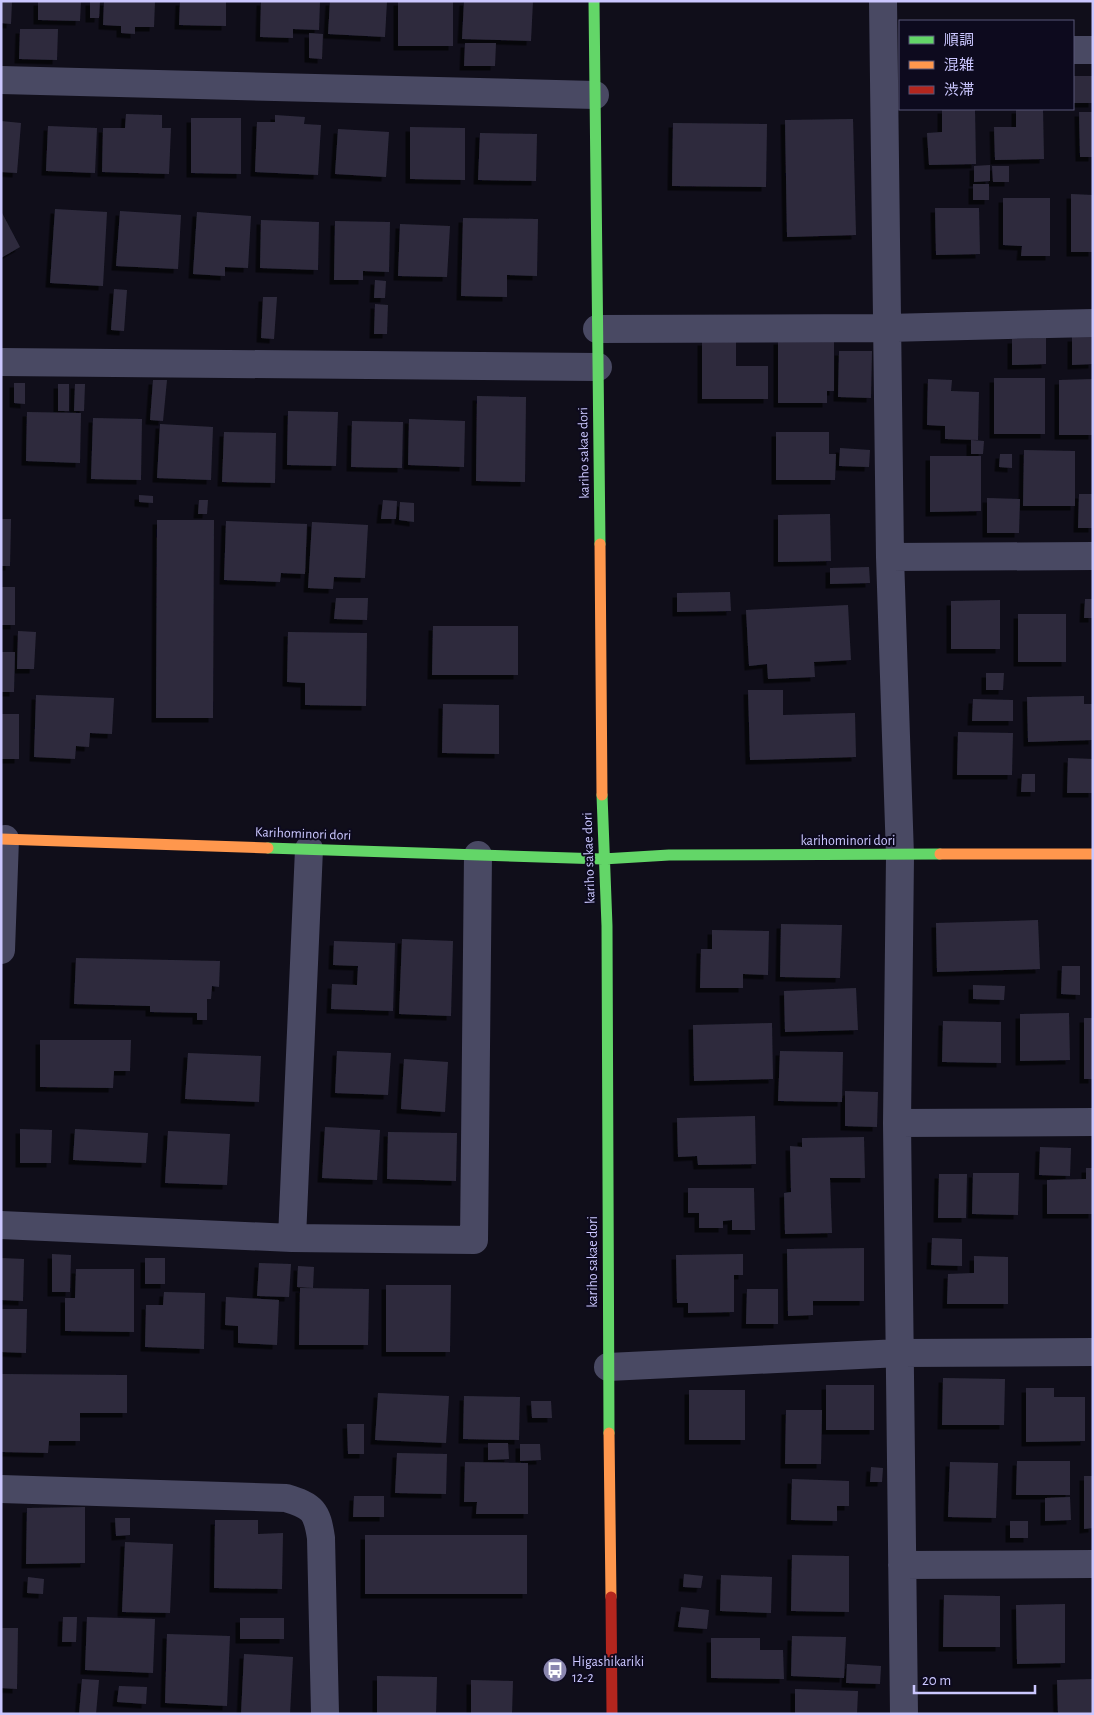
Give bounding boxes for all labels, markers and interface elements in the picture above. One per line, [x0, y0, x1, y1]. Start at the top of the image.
legend [899, 20, 1074, 110]
text: 順調 [944, 33, 974, 48]
text: 混雑 [944, 57, 974, 73]
text: 渋滞 [944, 82, 974, 98]
street label: kariho sakae dori [576, 407, 592, 499]
street label: kariho sakae dori [580, 812, 598, 904]
street label: Karihominori dori [255, 825, 351, 843]
street label: karihominori dori [800, 834, 896, 848]
street label: kariho sakae dori [586, 1216, 600, 1308]
place label: Higashikariki 12-2 [572, 1655, 644, 1685]
bus stop icon: Higashikariki 12-2 [542, 1657, 568, 1683]
scale bar [914, 1662, 1035, 1694]
text: 20 m [922, 1673, 951, 1688]

